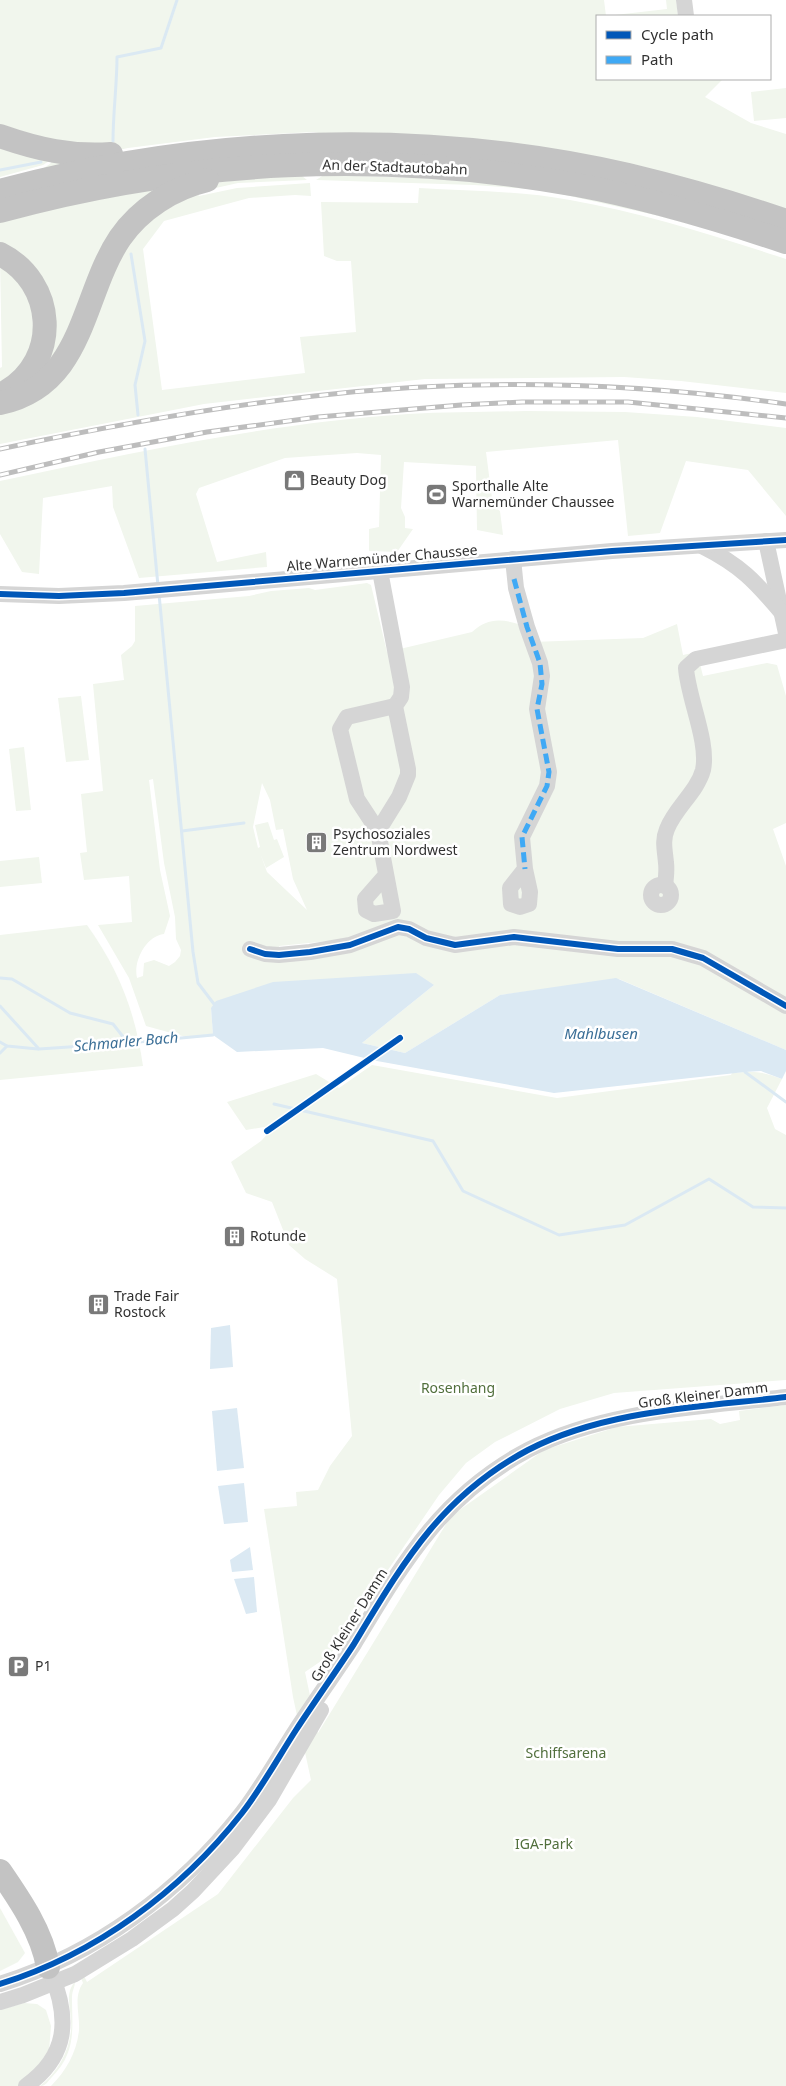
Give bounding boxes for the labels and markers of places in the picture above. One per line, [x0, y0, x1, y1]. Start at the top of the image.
shop icon: Beauty Dog [282, 468, 306, 492]
place label: Beauty Dog [310, 470, 387, 489]
place label: Sporthalle Alte Warnemünder Chaussee [452, 476, 615, 511]
sports icon: Sporthalle Alte Warnemünder Chaussee [424, 482, 448, 506]
place label: Psychosoziales Zentrum Nordwest [333, 824, 458, 859]
building icon: Psychosoziales Zentrum Nordwest [305, 830, 329, 854]
building icon: Rotunde [222, 1224, 246, 1248]
place label: Rotunde [250, 1226, 306, 1245]
place label: Trade Fair Rostock [114, 1286, 179, 1321]
building icon: Trade Fair Rostock [86, 1292, 110, 1316]
parking icon: P1 [7, 1654, 31, 1678]
place label: P1 [35, 1656, 51, 1675]

